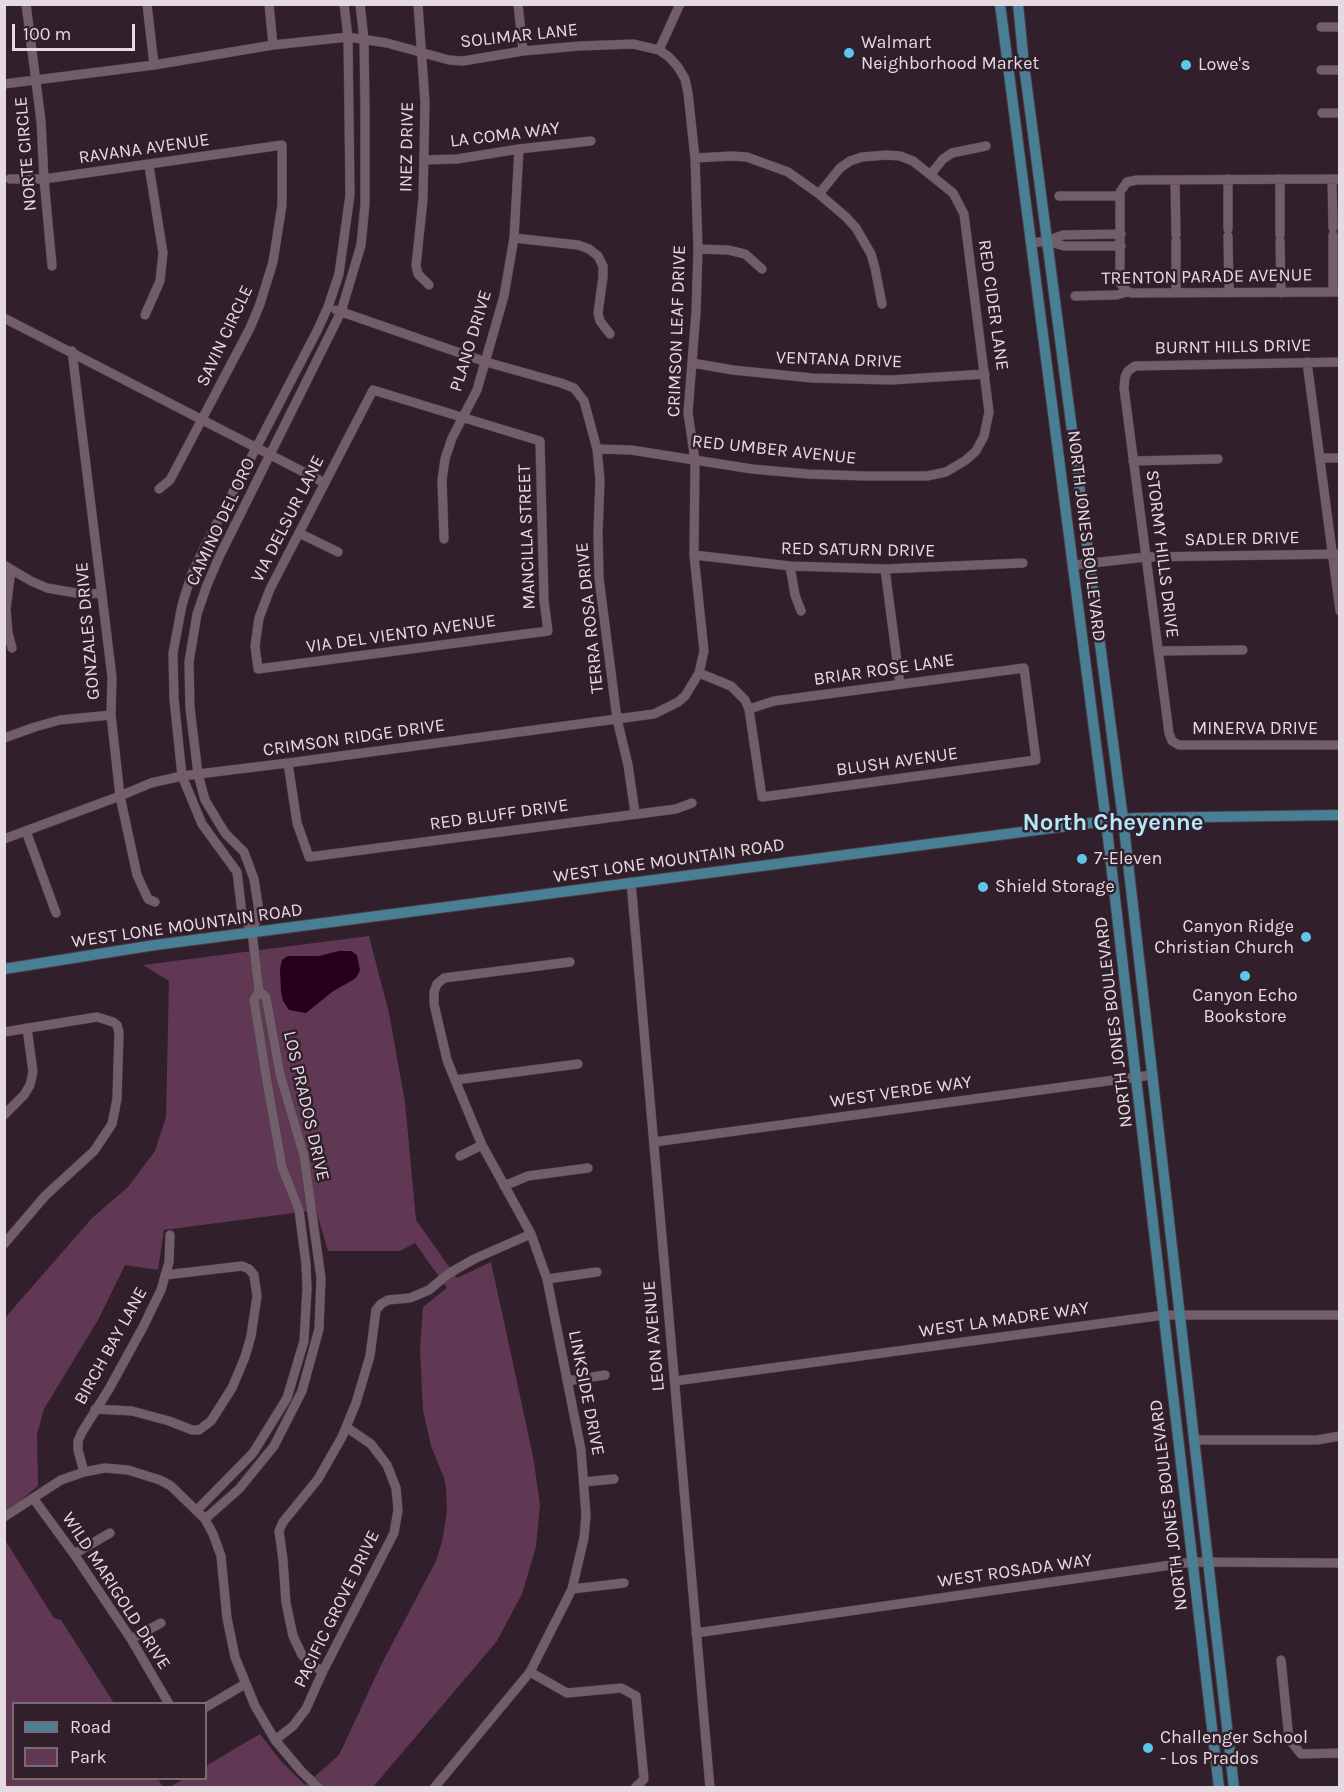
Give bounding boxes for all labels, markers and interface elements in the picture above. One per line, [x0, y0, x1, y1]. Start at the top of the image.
scale bar [15, 12, 138, 50]
street label: SOLIMAR LANE [459, 19, 579, 53]
text: 100 m [23, 23, 71, 45]
place label: Walmart Neighborhood Market [861, 32, 1039, 74]
marker: Walmart Neighborhood Market [842, 46, 856, 60]
place label: Lowe's [1198, 54, 1250, 76]
marker: Lowe's [1179, 58, 1193, 72]
street label: NORTE CIRCLE [10, 96, 42, 212]
street label: INEZ DRIVE [395, 102, 419, 192]
street label: LA COMA WAY [449, 118, 561, 152]
street label: RAVANA AVENUE [77, 129, 211, 169]
street label: RED CIDER LANE [973, 238, 1013, 372]
street label: CRIMSON LEAF DRIVE [663, 245, 691, 417]
street label: TRENTON PARADE AVENUE [1101, 264, 1313, 290]
street label: SAVIN CIRCLE [192, 282, 258, 390]
street label: PLANO DRIVE [445, 288, 497, 394]
street label: BURNT HILLS DRIVE [1154, 335, 1312, 359]
street label: VENTANA DRIVE [776, 347, 902, 373]
street label: NORTH JONES BOULEVARD [1062, 429, 1110, 643]
street label: RED UMBER AVENUE [691, 431, 857, 469]
street label: VIA DELSUR LANE [247, 452, 329, 586]
street label: CAMINO DEL ORO [182, 455, 260, 589]
street label: MANCILLA STREET [514, 464, 540, 610]
street label: STORMY HILLS DRIVE [1141, 469, 1183, 639]
street label: SADLER DRIVE [1184, 527, 1300, 551]
street label: RED SATURN DRIVE [781, 538, 935, 562]
street label: TERRA ROSA DRIVE [571, 541, 609, 695]
street label: GONZALES DRIVE [71, 561, 105, 701]
street label: VIA DEL VIENTO AVENUE [305, 610, 497, 658]
street label: BRIAR ROSE LANE [812, 649, 956, 691]
street label: CRIMSON RIDGE DRIVE [262, 715, 446, 761]
street label: MINERVA DRIVE [1192, 718, 1318, 740]
street label: BLUSH AVENUE [835, 743, 959, 781]
street label: RED BLUFF DRIVE [428, 795, 570, 835]
district label: North Cheyenne [1022, 809, 1204, 837]
street label: WEST LONE MOUNTAIN ROAD [552, 834, 786, 888]
place label: 7-Eleven [1094, 848, 1162, 870]
marker: 7-Eleven [1075, 852, 1089, 866]
place label: Shield Storage [995, 876, 1115, 898]
marker: Shield Storage [976, 880, 990, 894]
street label: WEST LONE MOUNTAIN ROAD [70, 899, 304, 953]
street label: NORTH JONES BOULEVARD [1090, 915, 1138, 1129]
place label: Canyon Ridge Christian Church [1154, 916, 1294, 958]
marker: Canyon Ridge Christian Church [1299, 930, 1313, 944]
marker: Canyon Echo Bookstore [1238, 969, 1252, 983]
place label: Canyon Echo Bookstore [1192, 985, 1298, 1028]
street label: LOS PRADOS DRIVE [278, 1029, 334, 1183]
street label: WEST VERDE WAY [829, 1071, 973, 1113]
street label: LEON AVENUE [638, 1280, 670, 1392]
street label: BIRCH BAY LANE [70, 1283, 152, 1409]
street label: WEST LA MADRE WAY [918, 1297, 1090, 1343]
street label: LINKSIDE DRIVE [563, 1329, 609, 1457]
street label: NORTH JONES BOULEVARD [1145, 1398, 1193, 1612]
street label: WILD MARIGOLD DRIVE [57, 1508, 175, 1674]
street label: PACIFIC GROVE DRIVE [290, 1527, 384, 1691]
street label: WEST ROSADA WAY [936, 1549, 1094, 1593]
legend [12, 1702, 207, 1780]
text: Road [70, 1716, 111, 1738]
place label: Challenger School - Los Prados [1160, 1727, 1308, 1770]
marker: Challenger School - Los Prados [1141, 1741, 1155, 1755]
text: Park [70, 1746, 107, 1768]

